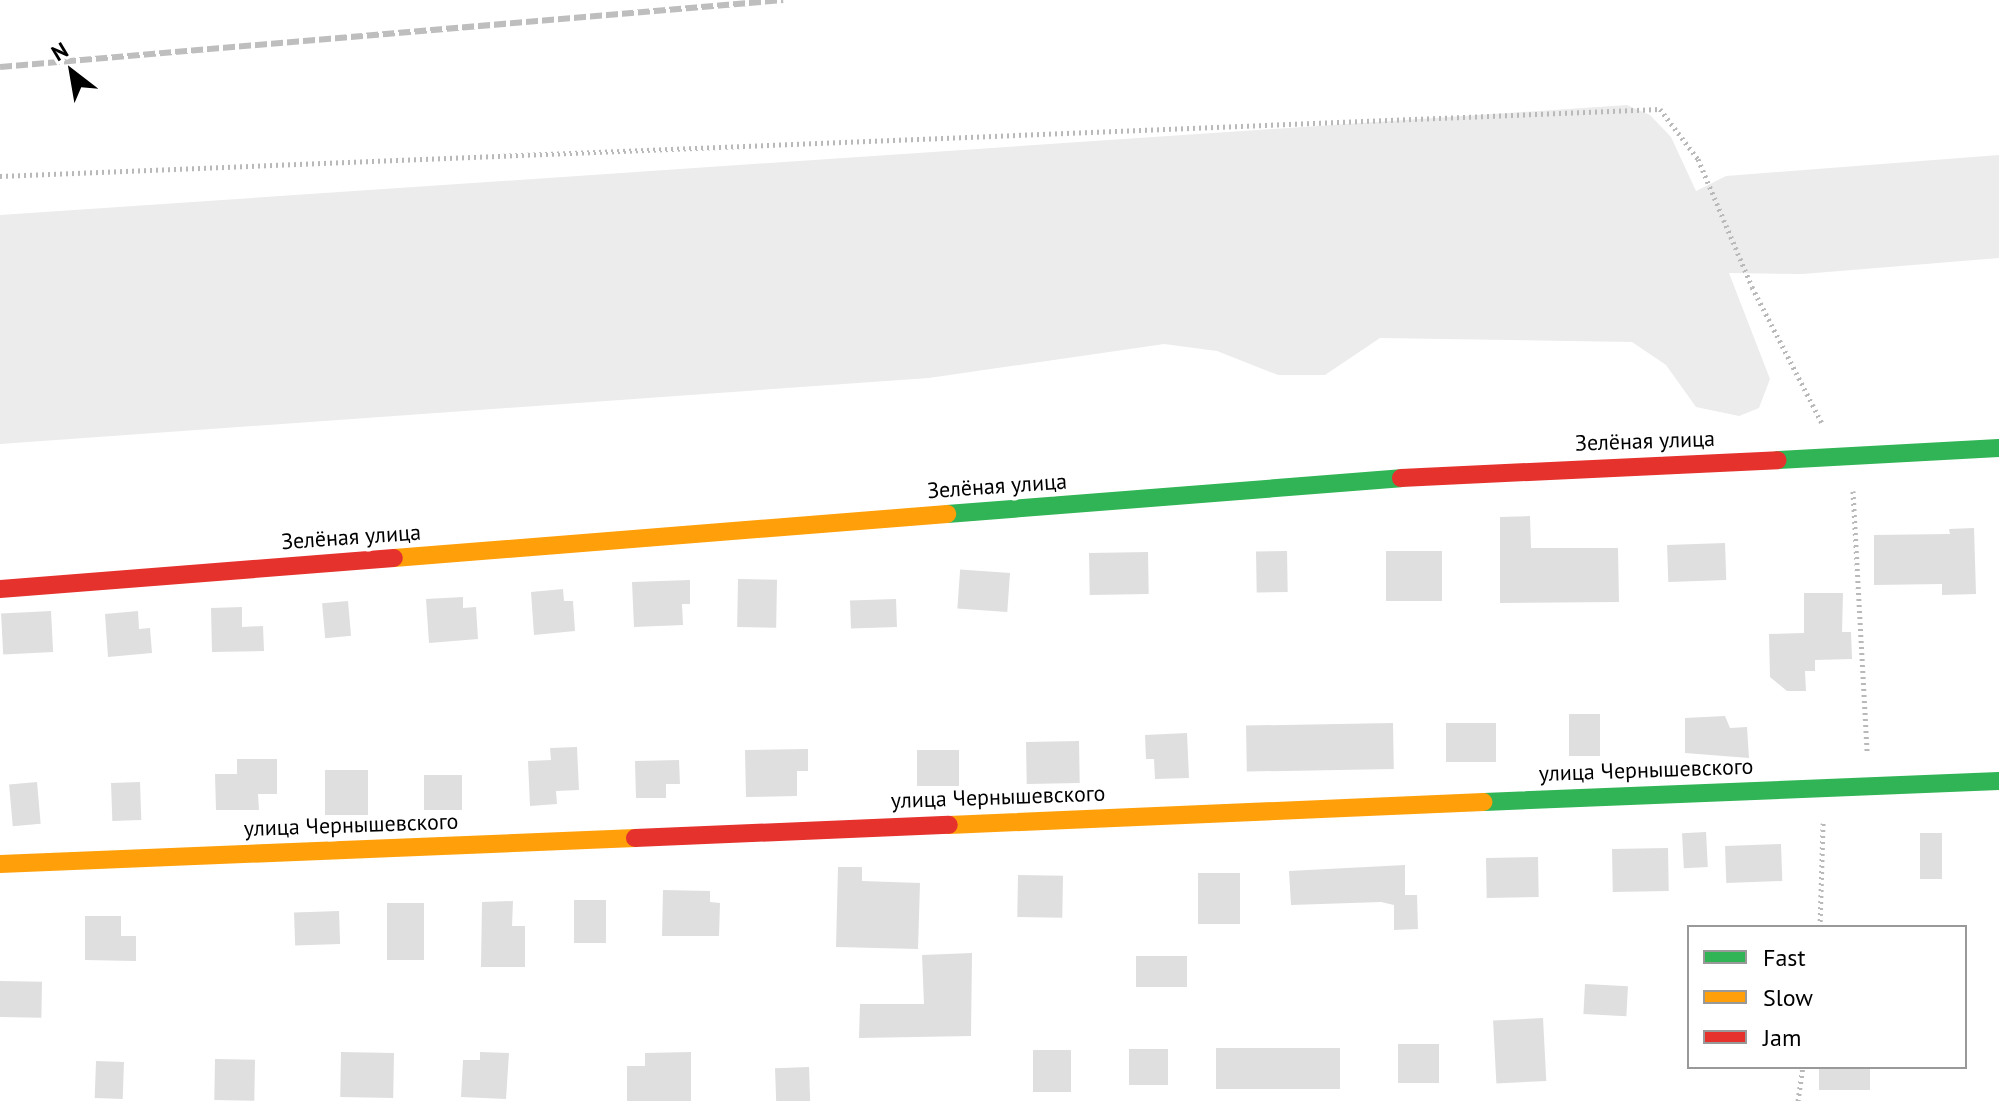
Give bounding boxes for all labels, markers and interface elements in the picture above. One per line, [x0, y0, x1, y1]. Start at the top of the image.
north arrow [32, 32, 112, 112]
text: N [46, 36, 73, 67]
street label: Зелёная улица [1575, 425, 1715, 457]
street label: Зелёная улица [926, 468, 1068, 504]
street label: Зелёная улица [280, 519, 422, 555]
street label: улица Чернышевского [1538, 753, 1754, 787]
street label: улица Чернышевского [890, 780, 1106, 814]
street label: улица Чернышевского [243, 808, 459, 842]
legend [1687, 925, 1967, 1069]
text: Fast [1763, 942, 1806, 973]
text: Slow [1763, 982, 1813, 1013]
text: Jam [1763, 1022, 1801, 1053]

